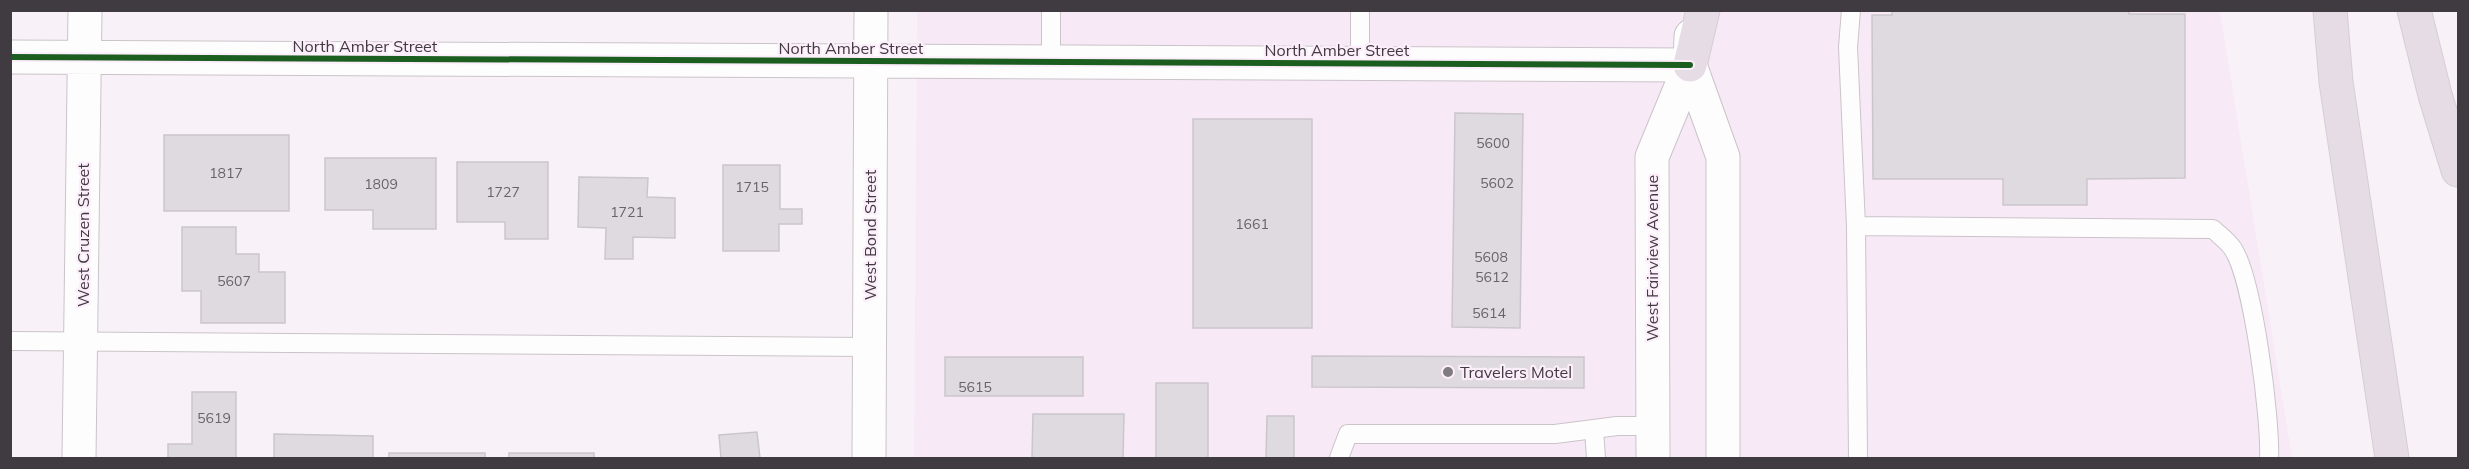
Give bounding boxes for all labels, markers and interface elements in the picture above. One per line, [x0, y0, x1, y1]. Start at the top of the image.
street label: North Amber Street [293, 36, 438, 56]
street label: North Amber Street [779, 38, 924, 58]
street label: North Amber Street [1265, 40, 1410, 60]
house number: 5600 [1476, 134, 1510, 152]
street label: West Cruzen Street [73, 163, 93, 307]
house number: 1817 [209, 164, 243, 182]
street label: West Bond Street [860, 169, 880, 300]
house number: 5602 [1480, 174, 1514, 192]
house number: 1809 [364, 175, 398, 193]
street label: West Fairview Avenue [1642, 175, 1662, 341]
house number: 1715 [735, 178, 769, 196]
house number: 1727 [486, 183, 520, 201]
house number: 1721 [610, 203, 644, 221]
house number: 1661 [1235, 215, 1269, 233]
house number: 5608 [1474, 248, 1508, 266]
house number: 5612 [1475, 268, 1509, 286]
house number: 5607 [217, 272, 251, 290]
house number: 5614 [1472, 304, 1506, 322]
place label: Travelers Motel [1460, 362, 1572, 382]
marker: Travelers Motel [1441, 365, 1455, 379]
house number: 5615 [958, 378, 992, 396]
house number: 5619 [197, 409, 231, 427]

